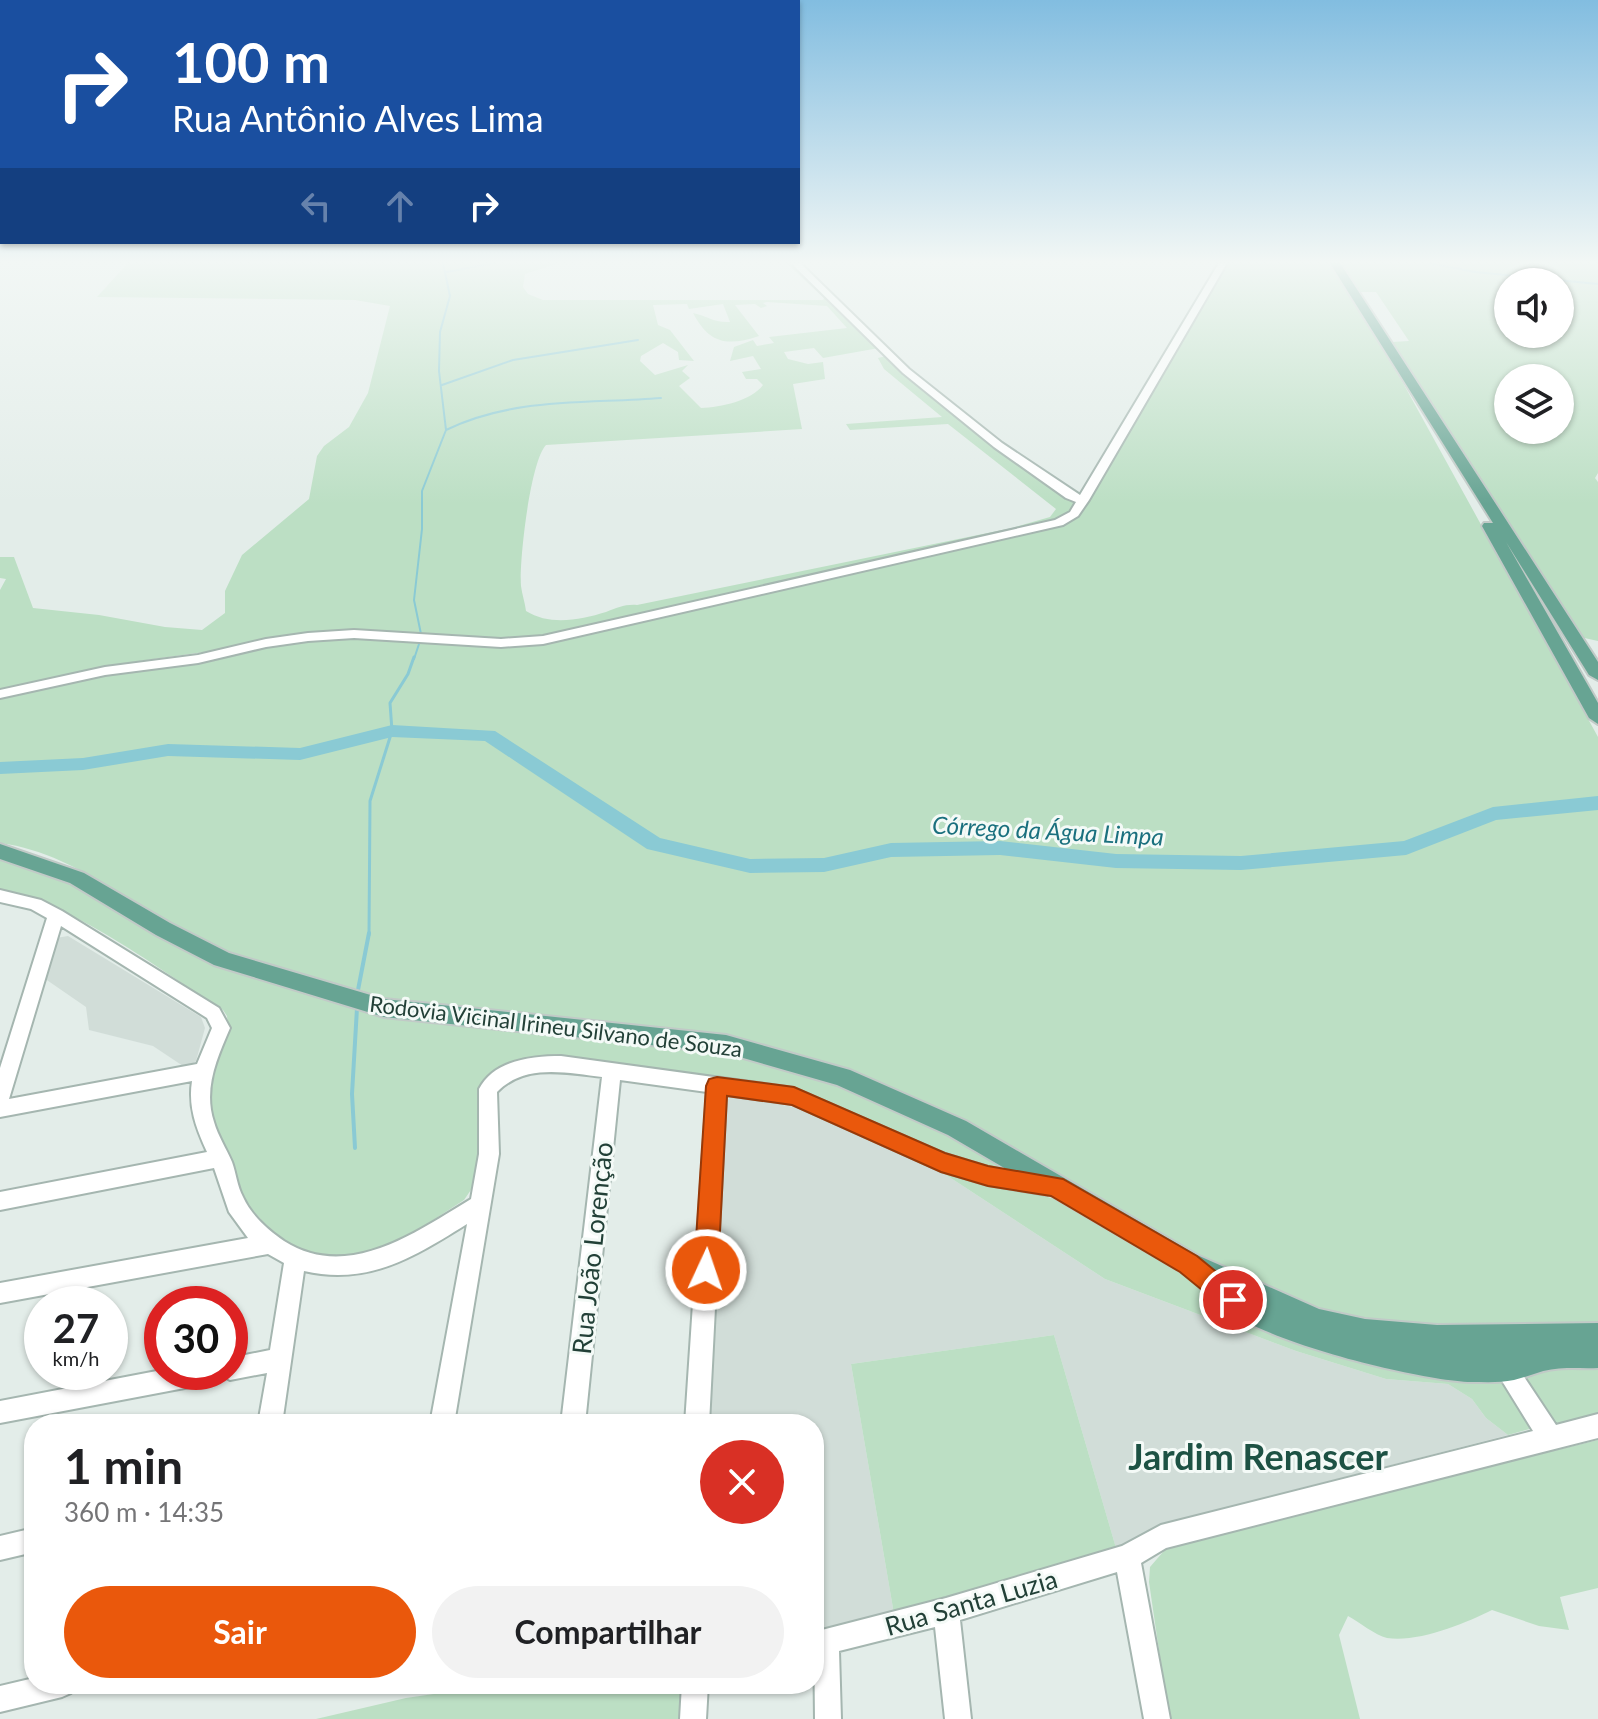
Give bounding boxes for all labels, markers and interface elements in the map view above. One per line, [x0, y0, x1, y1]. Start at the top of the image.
text: 100 m [172, 28, 330, 95]
icon: right [40, 32, 144, 136]
text: Rua Antônio Alves Lima [172, 96, 544, 140]
icon: left [294, 184, 338, 228]
icon: ahead [378, 184, 422, 228]
icon: right [462, 184, 506, 228]
map controls [1494, 268, 1574, 444]
button: sound [1494, 268, 1574, 348]
button: layers [1494, 364, 1574, 444]
water label: Córrego da Água Limpa [931, 809, 1165, 851]
street label: Rodovia Vicinal Irineu Silvano de Souza [368, 990, 744, 1062]
street label: Rua João Lorenção [565, 1140, 619, 1356]
position arrow [664, 1228, 748, 1312]
pin [1199, 1266, 1267, 1334]
icon: arrive [1211, 1278, 1255, 1322]
speed limit sign: 30 [144, 1286, 248, 1390]
text: 27 [53, 1304, 99, 1352]
text: km/h [53, 1346, 99, 1370]
district label: Jardim Renascer [1128, 1434, 1388, 1478]
text: 1 min [64, 1437, 183, 1494]
button: close [700, 1440, 784, 1524]
text: 360 m · 14:35 [64, 1496, 224, 1528]
street label: Rua Santa Luzia [881, 1562, 1061, 1642]
button: Sair [64, 1586, 416, 1678]
button: Compartilhar [432, 1586, 784, 1678]

